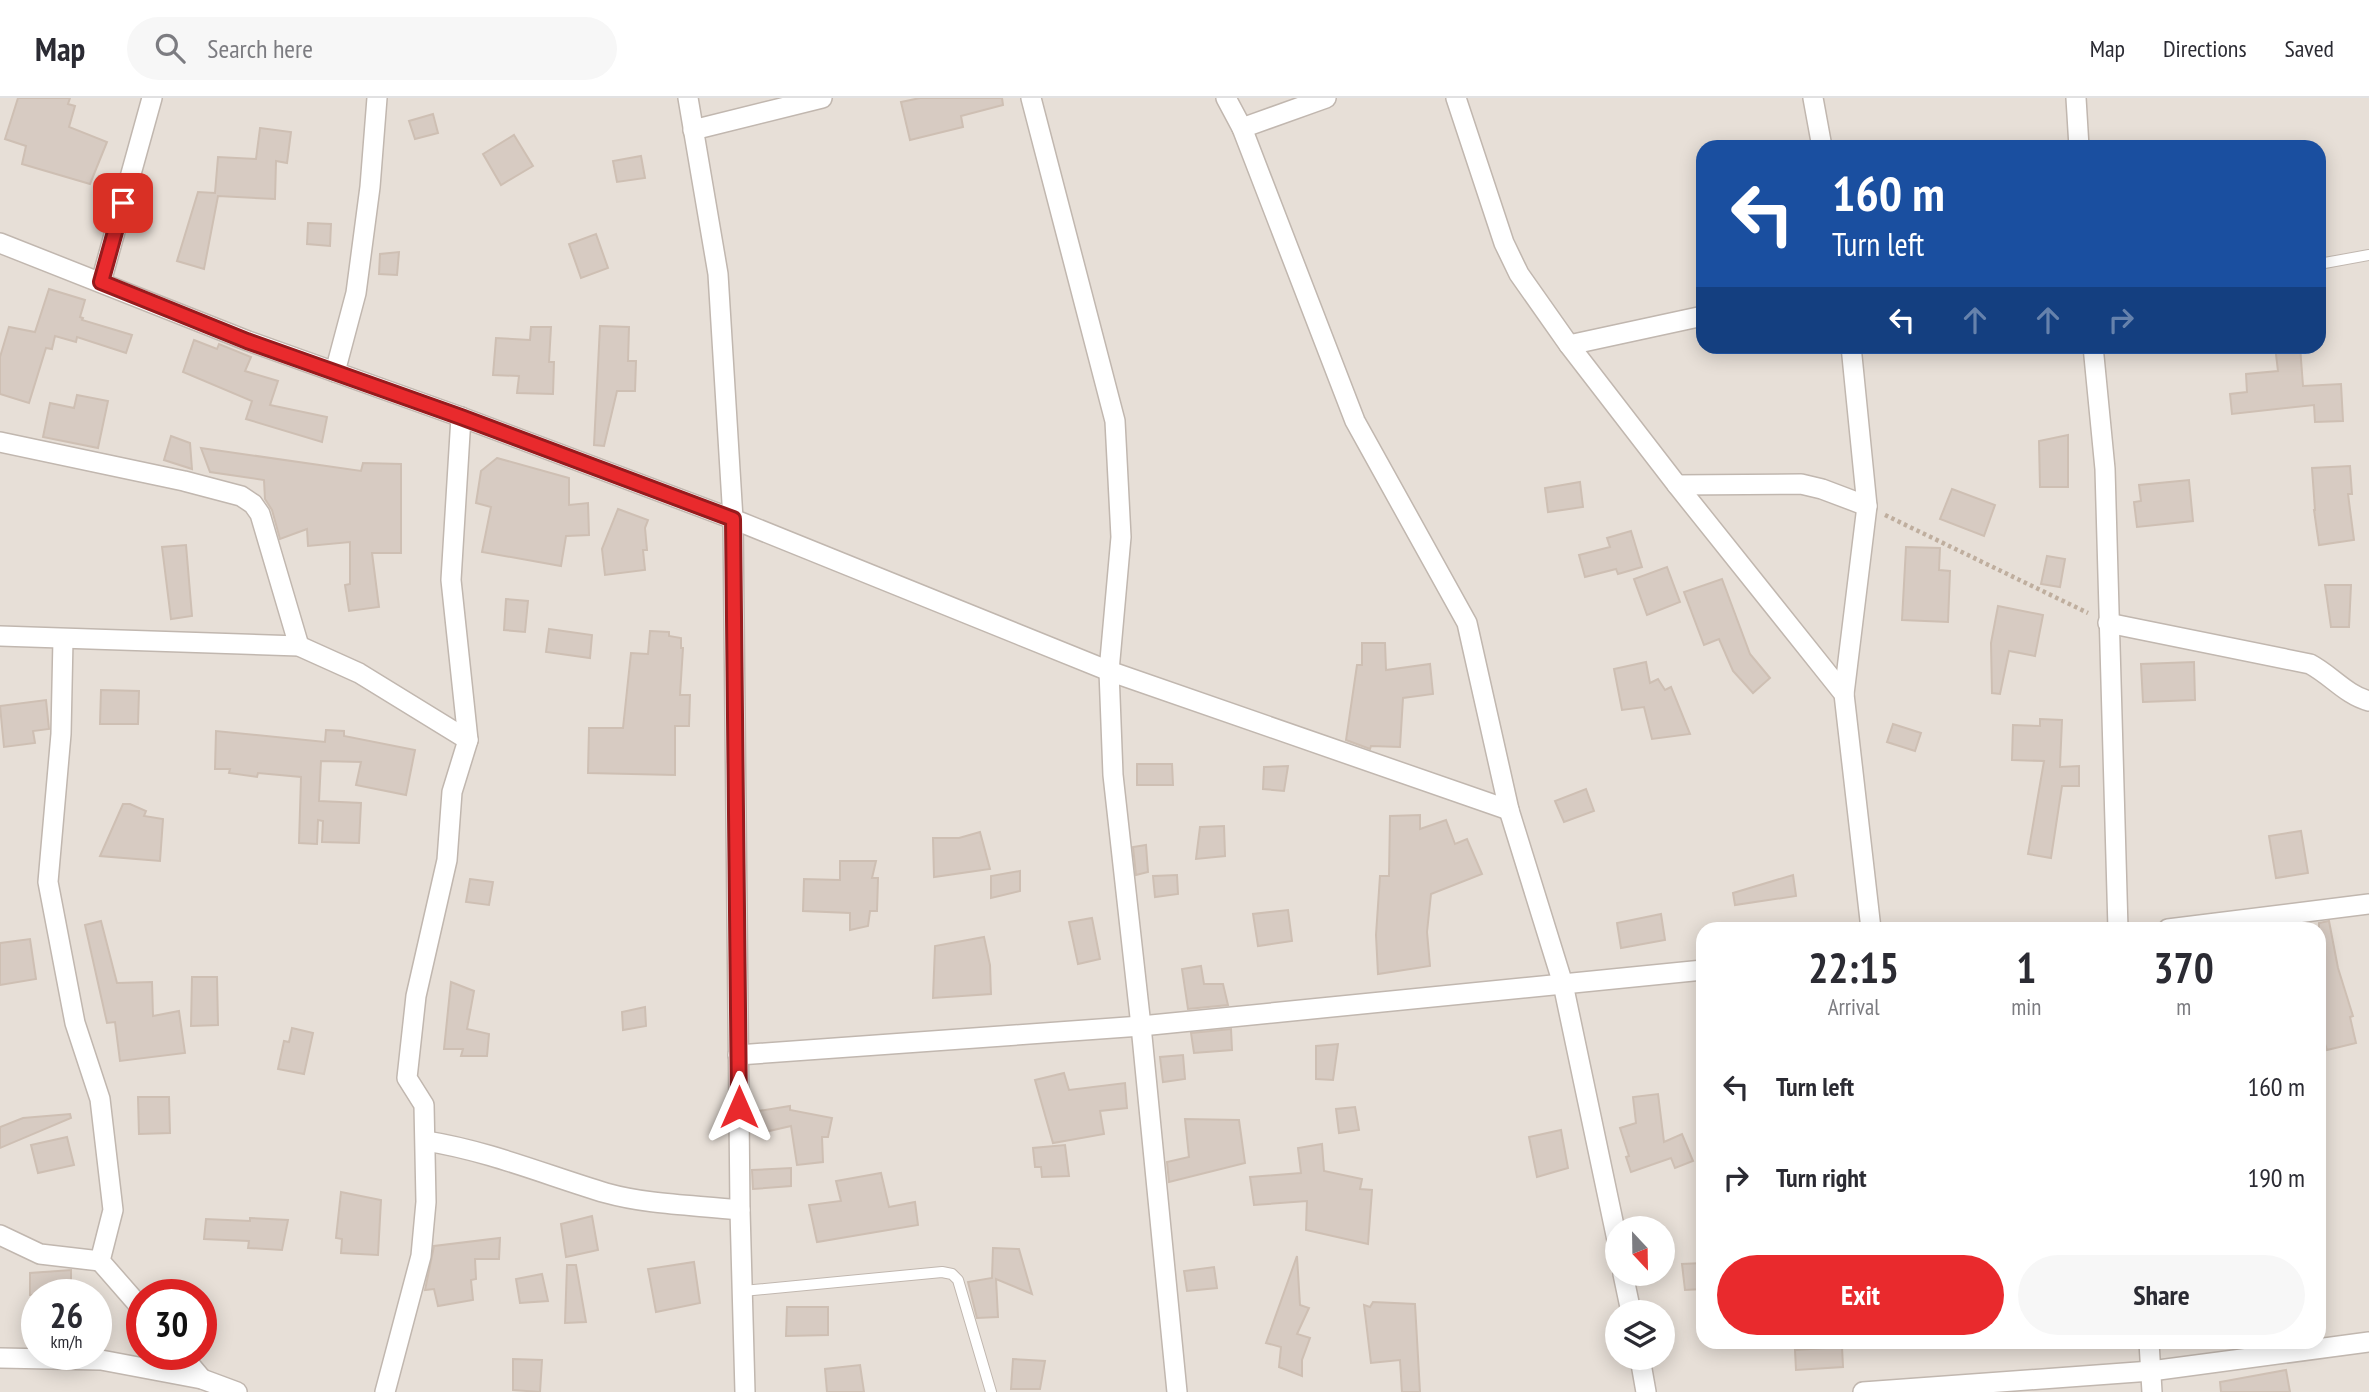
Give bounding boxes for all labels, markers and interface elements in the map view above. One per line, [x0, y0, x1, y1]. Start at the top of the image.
search box [127, 17, 617, 80]
text: Map [35, 27, 85, 70]
icon: search [151, 29, 189, 67]
text: Search here [207, 32, 313, 65]
text: Map [2090, 33, 2125, 64]
text: Directions [2163, 33, 2247, 64]
text: Saved [2285, 33, 2334, 64]
text: 160 m [1832, 161, 1945, 225]
icon: left [1717, 168, 1808, 259]
pin [93, 173, 153, 233]
icon: arrive [104, 184, 142, 222]
text: Turn left [1832, 223, 1924, 265]
icon: left [1883, 301, 1921, 339]
icon: ahead [1956, 301, 1994, 339]
icon: ahead [2029, 301, 2067, 339]
icon: right [2102, 301, 2140, 339]
text: 22:15 [1808, 940, 1899, 995]
text: 1 [2016, 940, 2036, 995]
text: 370 [2154, 940, 2214, 995]
text: Arrival [1828, 992, 1880, 1021]
text: min [2011, 992, 2041, 1021]
text: m [2176, 992, 2191, 1021]
icon: left [1717, 1068, 1755, 1106]
position arrow [702, 1070, 776, 1144]
text: Turn left [1776, 1070, 1854, 1103]
text: 160 m [2247, 1070, 2305, 1103]
icon: right [1717, 1159, 1755, 1197]
text: Turn right [1776, 1161, 1867, 1194]
text: 190 m [2247, 1161, 2305, 1194]
north arrow [1605, 1216, 1675, 1286]
map controls [1605, 1216, 1675, 1370]
button: Exit [1717, 1255, 2004, 1335]
button: Share [2018, 1255, 2305, 1335]
speed limit sign: 30 [126, 1279, 217, 1370]
text: 26 [50, 1292, 83, 1338]
button: layers [1605, 1300, 1675, 1370]
text: km/h [51, 1330, 82, 1353]

